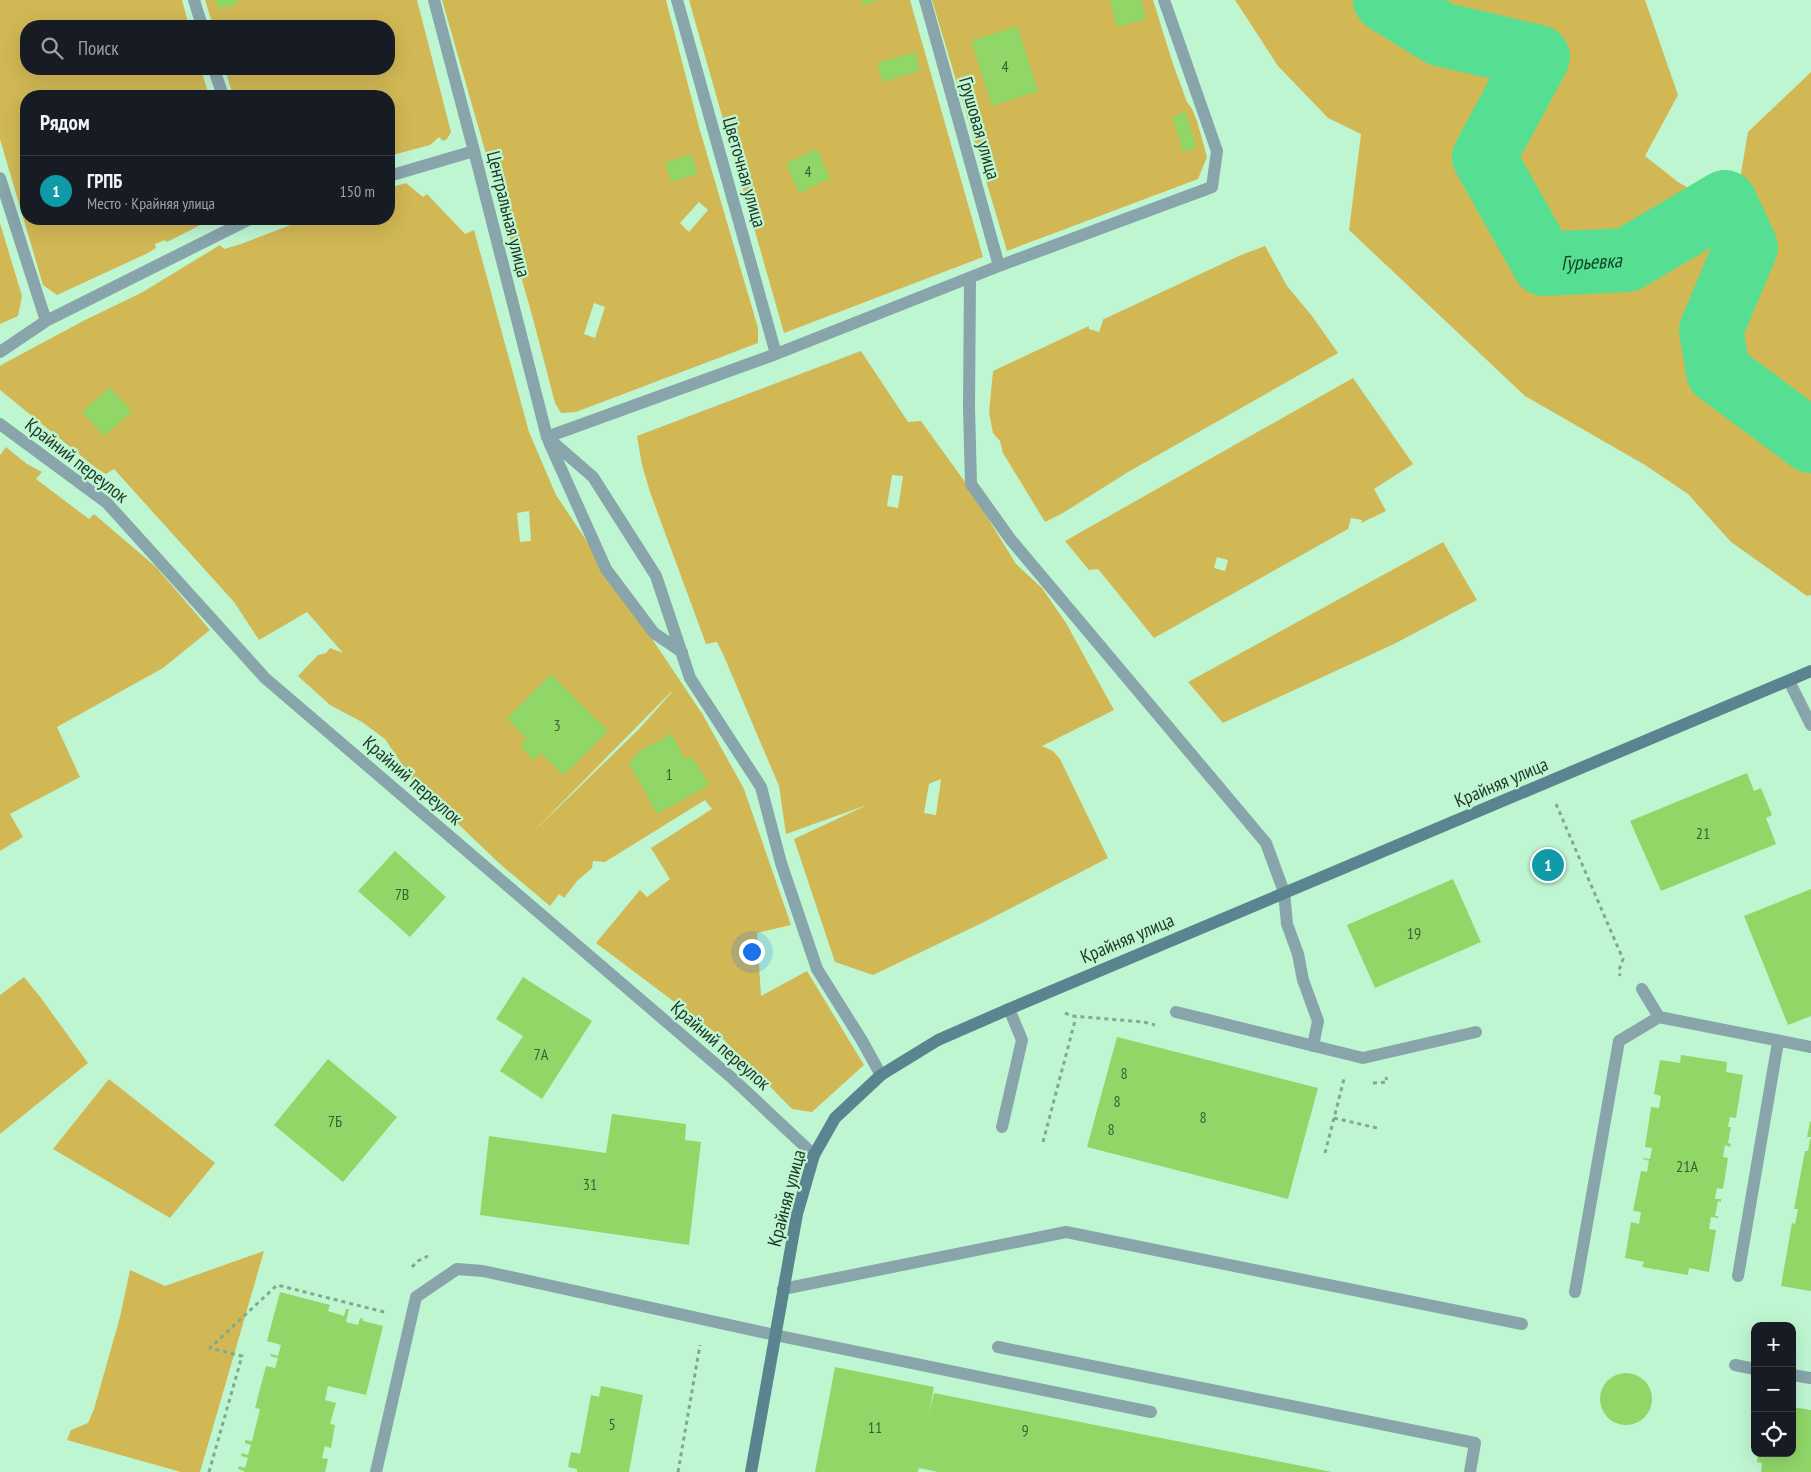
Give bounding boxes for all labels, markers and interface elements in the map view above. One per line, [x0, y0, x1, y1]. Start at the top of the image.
search box [20, 20, 395, 75]
icon: search [38, 34, 66, 62]
text: Поиск [78, 36, 119, 60]
house number: 4 [1001, 56, 1009, 76]
street label: Грушовая улица [954, 74, 1006, 182]
text: Рядом [40, 109, 90, 136]
street label: Цветочная улица [718, 114, 772, 230]
street label: Центральная улица [482, 148, 536, 280]
house number: 4 [804, 161, 812, 181]
text: ГРПБ [87, 169, 122, 193]
text: 1 [52, 181, 60, 201]
text: 150 m [340, 181, 375, 201]
text: Место · Крайняя улица [87, 193, 215, 213]
water label: Гурьевка [1560, 247, 1623, 276]
street label: Крайний переулок [21, 412, 134, 508]
house number: 3 [553, 715, 561, 735]
street label: Крайний переулок [358, 730, 468, 830]
street label: Крайняя улица [1451, 752, 1551, 812]
house number: 1 [665, 764, 673, 784]
house number: 21 [1696, 823, 1710, 843]
pin: 1 [1532, 846, 1564, 884]
house number: 7В [395, 884, 409, 904]
street label: Крайняя улица [1077, 908, 1177, 968]
house number: 19 [1407, 923, 1421, 943]
your location [739, 939, 765, 965]
street label: Крайний переулок [666, 995, 776, 1095]
house number: 7А [534, 1044, 549, 1064]
house number: 8 [1120, 1063, 1128, 1083]
house number: 8 [1113, 1091, 1121, 1111]
house number: 8 [1199, 1107, 1207, 1127]
house number: 7Б [328, 1111, 342, 1131]
house number: 8 [1107, 1119, 1115, 1139]
street label: Крайняя улица [762, 1147, 810, 1249]
house number: 21А [1676, 1156, 1698, 1176]
house number: 31 [583, 1174, 597, 1194]
map controls [1751, 1322, 1796, 1457]
button: + [1751, 1322, 1796, 1367]
button: − [1751, 1367, 1796, 1412]
button: locate [1751, 1412, 1796, 1457]
house number: 5 [608, 1414, 616, 1434]
house number: 11 [868, 1417, 882, 1437]
house number: 9 [1021, 1420, 1029, 1440]

